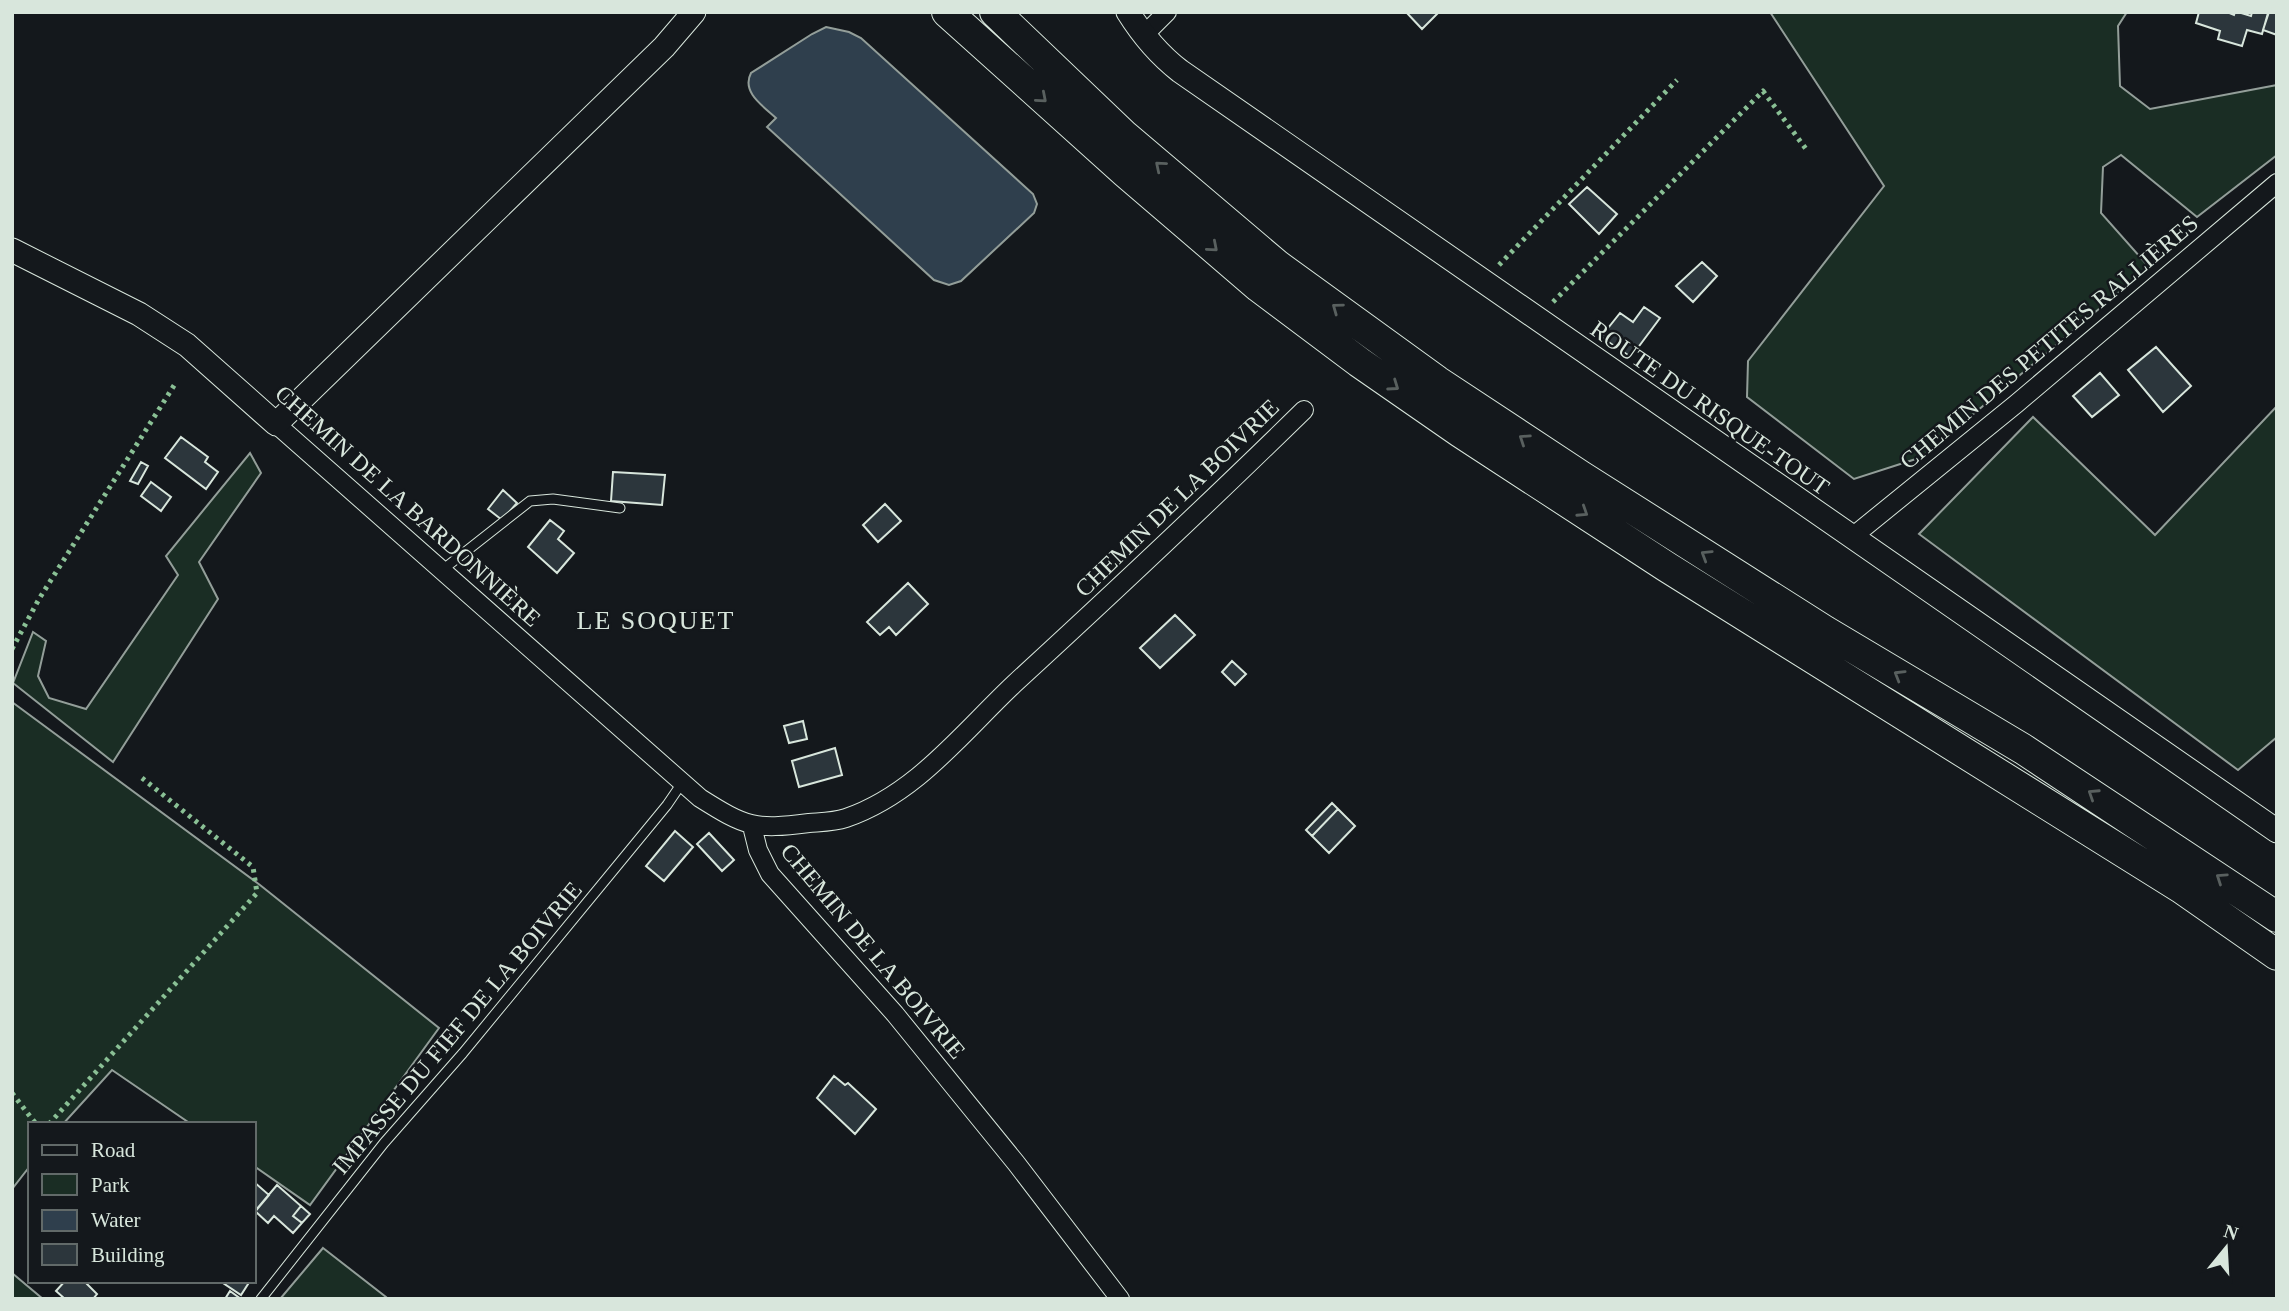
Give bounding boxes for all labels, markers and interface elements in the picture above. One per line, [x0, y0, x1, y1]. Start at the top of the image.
one-way arrow [1033, 90, 1046, 102]
one-way arrow [1156, 162, 1169, 174]
street label: CHEMIN DES PETITES RALLIÈRES [1895, 210, 2203, 474]
one-way arrow [1205, 239, 1218, 251]
one-way arrow [1333, 304, 1345, 317]
street label: ROUTE DU RISQUE-TOUT [1586, 316, 1834, 501]
one-way arrow [1386, 378, 1399, 390]
street label: CHEMIN DE LA BARDONNIÈRE [270, 380, 546, 632]
street label: CHEMIN DE LA BOIVRIE [1070, 394, 1284, 602]
one-way arrow [1519, 434, 1532, 447]
one-way arrow [1575, 504, 1588, 517]
one-way arrow [1701, 551, 1714, 564]
district label: LE SOQUET [577, 606, 735, 635]
one-way arrow [1894, 670, 1907, 683]
one-way arrow [2088, 790, 2101, 803]
street label: CHEMIN DE LA BOIVRIE [775, 838, 971, 1064]
one-way arrow [2215, 873, 2228, 886]
street label: IMPASSE DU FIEF DE LA BOIVRIE [327, 877, 587, 1179]
legend [28, 1122, 256, 1283]
text: Road [91, 1138, 136, 1162]
text: Park [91, 1173, 130, 1197]
text: Water [91, 1208, 141, 1232]
north arrow [2191, 1213, 2261, 1283]
text: N [2221, 1220, 2241, 1244]
text: Building [91, 1243, 165, 1267]

